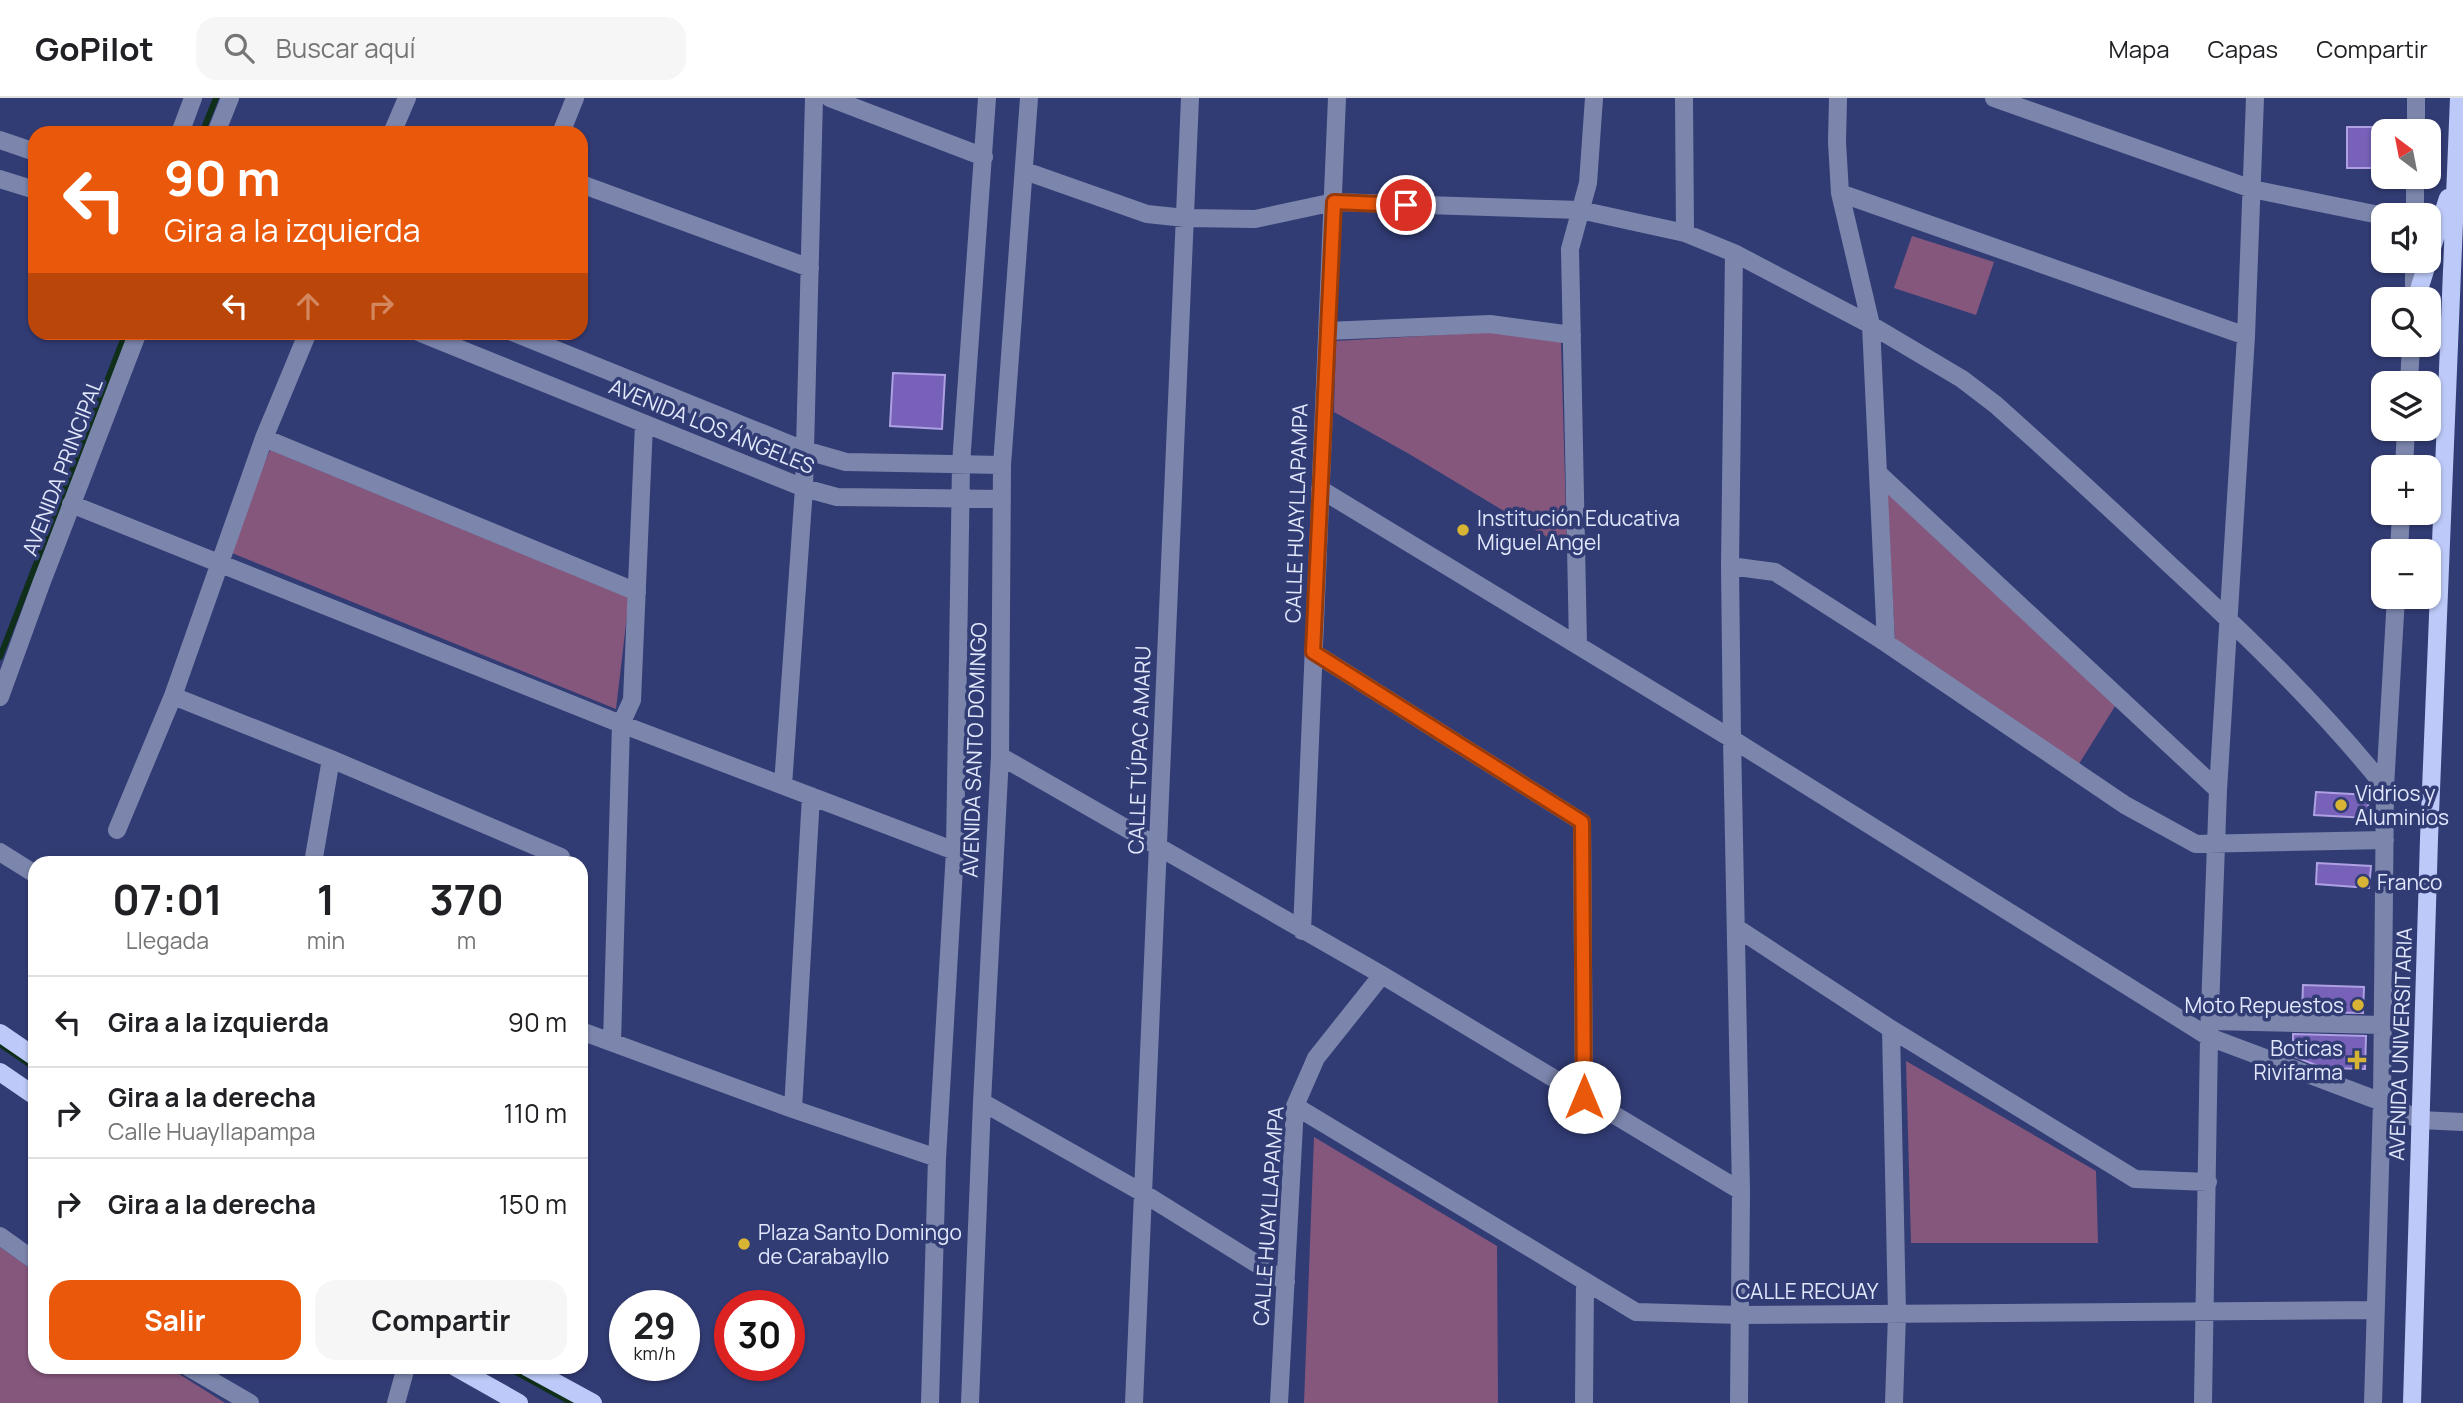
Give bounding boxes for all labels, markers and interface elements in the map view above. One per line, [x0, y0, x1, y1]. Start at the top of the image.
search box [196, 17, 686, 80]
text: GoPilot [35, 26, 154, 71]
icon: search [220, 29, 258, 67]
text: Buscar aquí [276, 30, 416, 66]
text: Mapa [2109, 32, 2170, 65]
text: Capas [2208, 32, 2278, 65]
text: Compartir [2316, 32, 2428, 65]
north arrow [2371, 119, 2441, 189]
map controls [2371, 119, 2441, 609]
text: 90 m [164, 144, 281, 211]
icon: left [49, 154, 140, 245]
pin [1376, 175, 1436, 235]
icon: arrive [1387, 186, 1425, 224]
button: sound [2371, 203, 2441, 273]
text: Gira a la izquierda [164, 208, 420, 252]
icon: left [216, 287, 254, 325]
icon: ahead [289, 287, 327, 325]
icon: right [362, 287, 400, 325]
button: search [2371, 287, 2441, 357]
button: layers [2371, 371, 2441, 441]
street label: AVENIDA LOS ÁNGELES [605, 372, 819, 480]
street label: AVENIDA PRINCIPAL [15, 374, 109, 560]
street label: CALLE HUAYLLAPAMPA [1278, 403, 1314, 623]
button: + [2371, 455, 2441, 525]
place label: Institución Educativa Miguel Angel [1477, 504, 1680, 556]
marker: Institución Educativa Miguel Angel [1455, 522, 1471, 538]
button: − [2371, 539, 2441, 609]
street label: AVENIDA SANTO DOMINGO [956, 622, 992, 878]
street label: CALLE TÚPAC AMARU [1121, 645, 1157, 855]
place label: Vidrios y Aluminios [2355, 779, 2449, 831]
marker: Vidrios y Aluminios [2333, 797, 2349, 813]
place label: Franco [2377, 868, 2443, 896]
text: 07:01 [112, 870, 223, 928]
text: 1 [317, 870, 335, 928]
text: 370 [429, 870, 504, 928]
marker: Franco [2355, 874, 2371, 890]
text: Llegada [126, 924, 209, 956]
text: min [307, 924, 345, 956]
text: m [457, 924, 476, 956]
street label: AVENIDA UNIVERSITARIA [2382, 927, 2418, 1161]
place label: Moto Repuestos [2185, 991, 2344, 1019]
marker: Moto Repuestos [2350, 997, 2366, 1013]
icon: left [49, 1003, 87, 1041]
text: Gira a la izquierda [108, 1004, 329, 1040]
text: 90 m [508, 1004, 567, 1040]
place label: Boticas Rivifarma [2253, 1034, 2343, 1086]
marker: Boticas Rivifarma [2349, 1052, 2365, 1068]
position arrow [1547, 1060, 1621, 1134]
text: Gira a la derecha [108, 1079, 316, 1115]
icon: right [49, 1094, 87, 1132]
text: 110 m [504, 1095, 567, 1131]
street label: CALLE HUAYLLAPAMPA [1246, 1105, 1290, 1327]
text: Calle Huayllapampa [108, 1115, 315, 1147]
icon: right [49, 1185, 87, 1223]
text: Gira a la derecha [108, 1186, 316, 1222]
text: 150 m [499, 1186, 567, 1222]
place label: Plaza Santo Domingo de Carabayllo [758, 1218, 962, 1270]
marker: Plaza Santo Domingo de Carabayllo [736, 1236, 752, 1252]
street label: CALLE RECUAY [1735, 1277, 1879, 1305]
button: Salir [49, 1280, 301, 1360]
button: Compartir [315, 1280, 567, 1360]
speed limit sign: 30 [714, 1290, 805, 1381]
text: 29 [633, 1302, 676, 1350]
text: km/h [634, 1341, 675, 1365]

